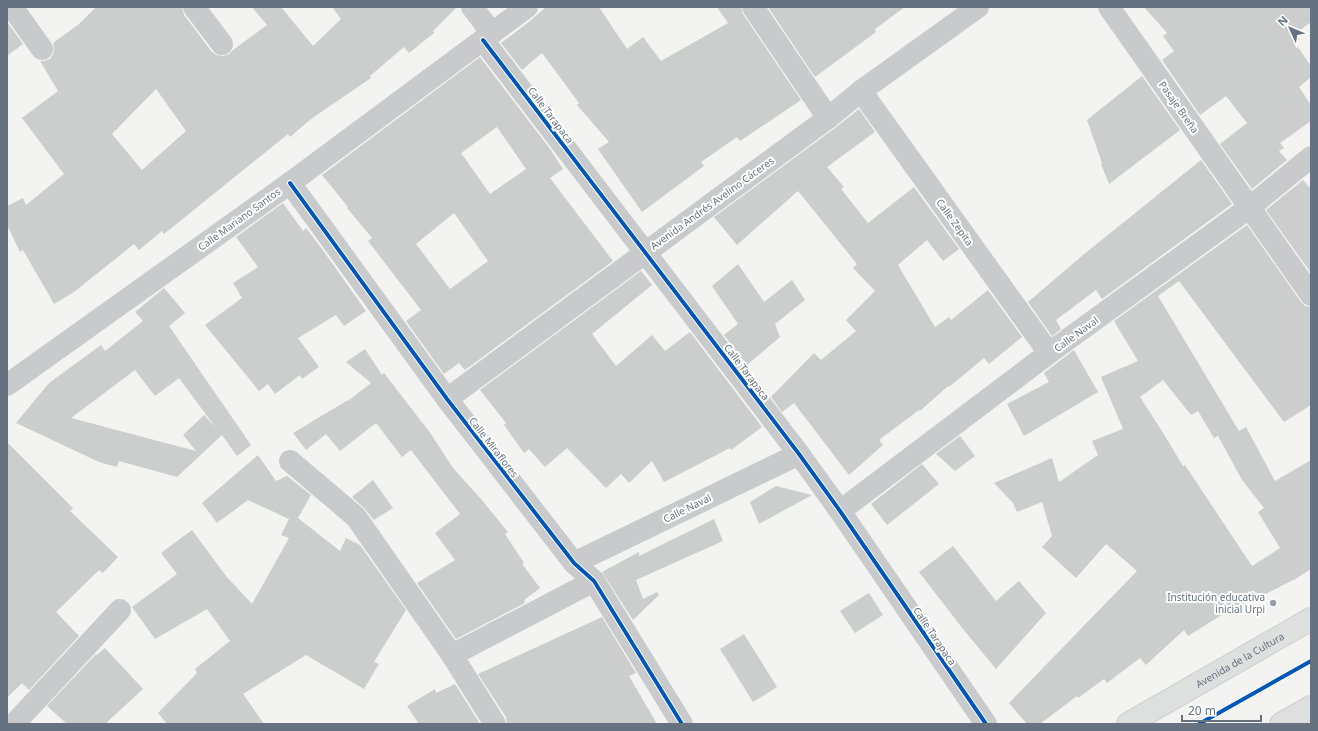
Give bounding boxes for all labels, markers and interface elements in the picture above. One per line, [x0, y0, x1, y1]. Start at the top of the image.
north arrow [1270, 8, 1310, 48]
text: N [1274, 12, 1291, 29]
street label: Pasaje Breña [1156, 78, 1202, 136]
street label: Calle Tarapaca [525, 84, 577, 146]
street label: Avenida Andrés Avelino Cáceres [647, 153, 777, 253]
street label: Calle Mariano Santos [195, 184, 283, 254]
street label: Calle Zepita [933, 196, 977, 248]
street label: Calle Naval [1051, 313, 1101, 355]
street label: Calle Tarapaca [721, 341, 773, 403]
street label: Calle Miraflores [466, 414, 522, 480]
street label: Calle Naval [661, 490, 713, 526]
place label: Institución educativa inicial Urpi [1167, 590, 1265, 616]
marker: Institución educativa inicial Urpi [1268, 598, 1278, 608]
street label: Calle Tarapaca [910, 604, 960, 668]
street label: Avenida de la Cultura [1193, 629, 1287, 691]
scale bar [1182, 697, 1261, 723]
text: 20 m [1188, 702, 1216, 719]

